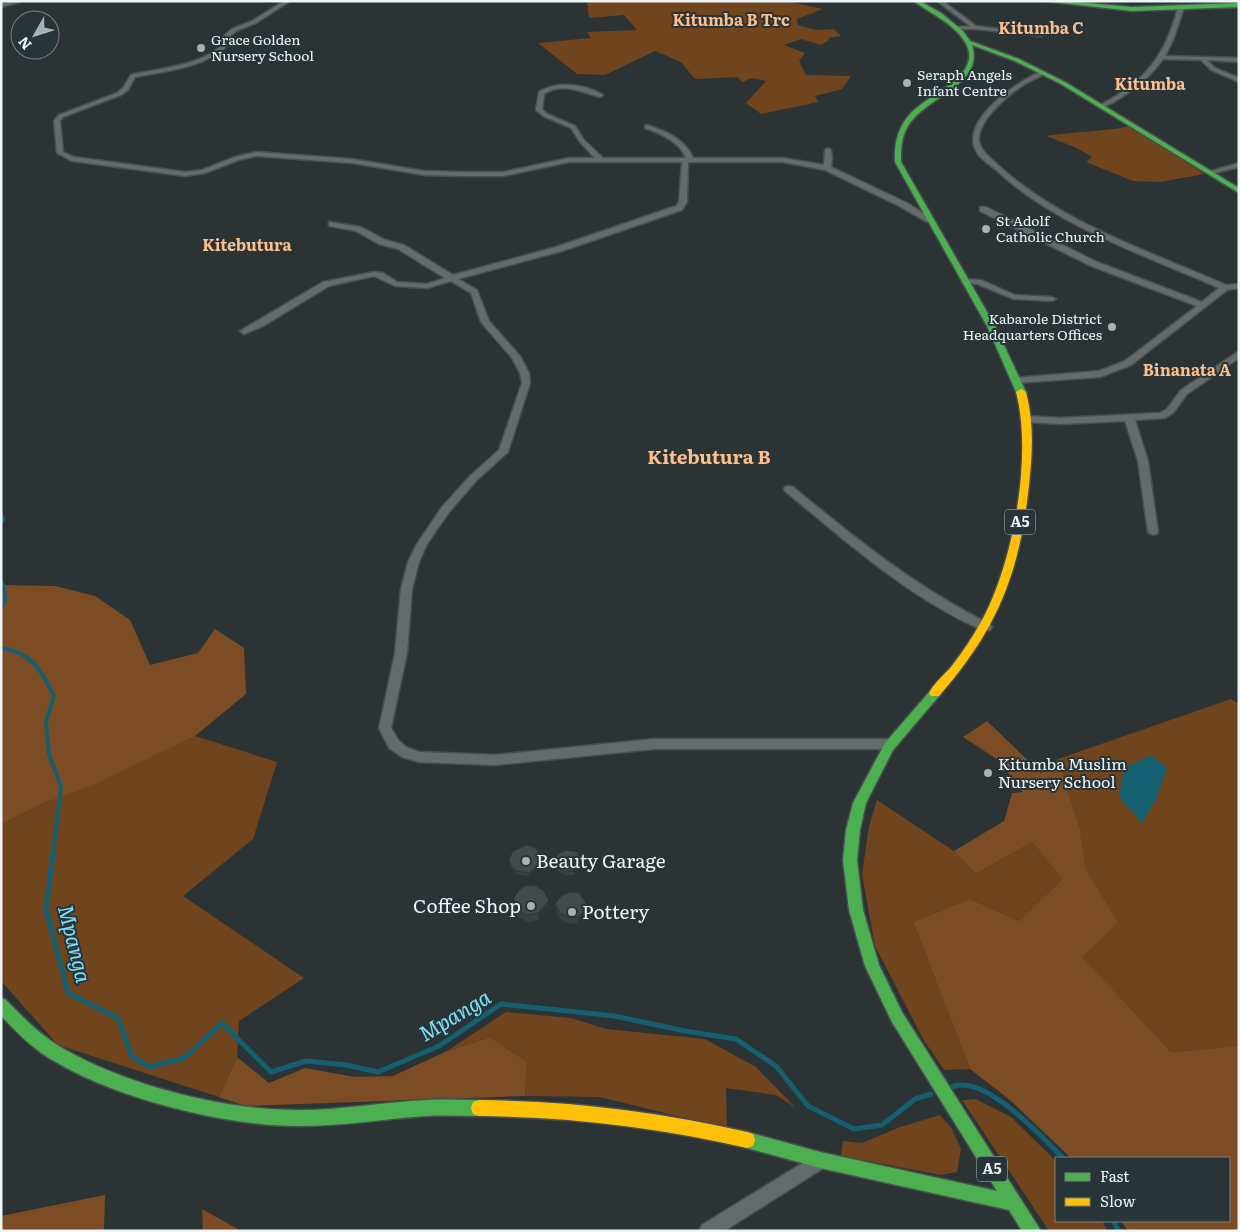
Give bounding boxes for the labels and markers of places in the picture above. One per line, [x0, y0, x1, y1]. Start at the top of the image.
place label: Grace Golden Nursery School [211, 29, 314, 65]
marker: Grace Golden Nursery School [195, 42, 207, 54]
place label: Seraph Angels Infant Centre [917, 64, 1012, 100]
marker: Seraph Angels Infant Centre [901, 77, 913, 89]
place label: St Adolf Catholic Church [996, 210, 1105, 246]
marker: St Adolf Catholic Church [980, 223, 992, 235]
place label: Kabarole District Headquarters Offices [963, 308, 1102, 344]
marker: Kabarole District Headquarters Offices [1106, 321, 1118, 333]
place label: Kitumba Muslim Nursery School [998, 751, 1127, 793]
marker: Kitumba Muslim Nursery School [982, 767, 994, 779]
place label: Beauty Garage [536, 846, 666, 874]
marker: Beauty Garage [520, 855, 532, 867]
place label: Coffee Shop [413, 891, 521, 919]
place label: Pottery [582, 897, 649, 925]
marker: Coffee Shop [525, 900, 537, 912]
marker: Pottery [566, 906, 578, 918]

